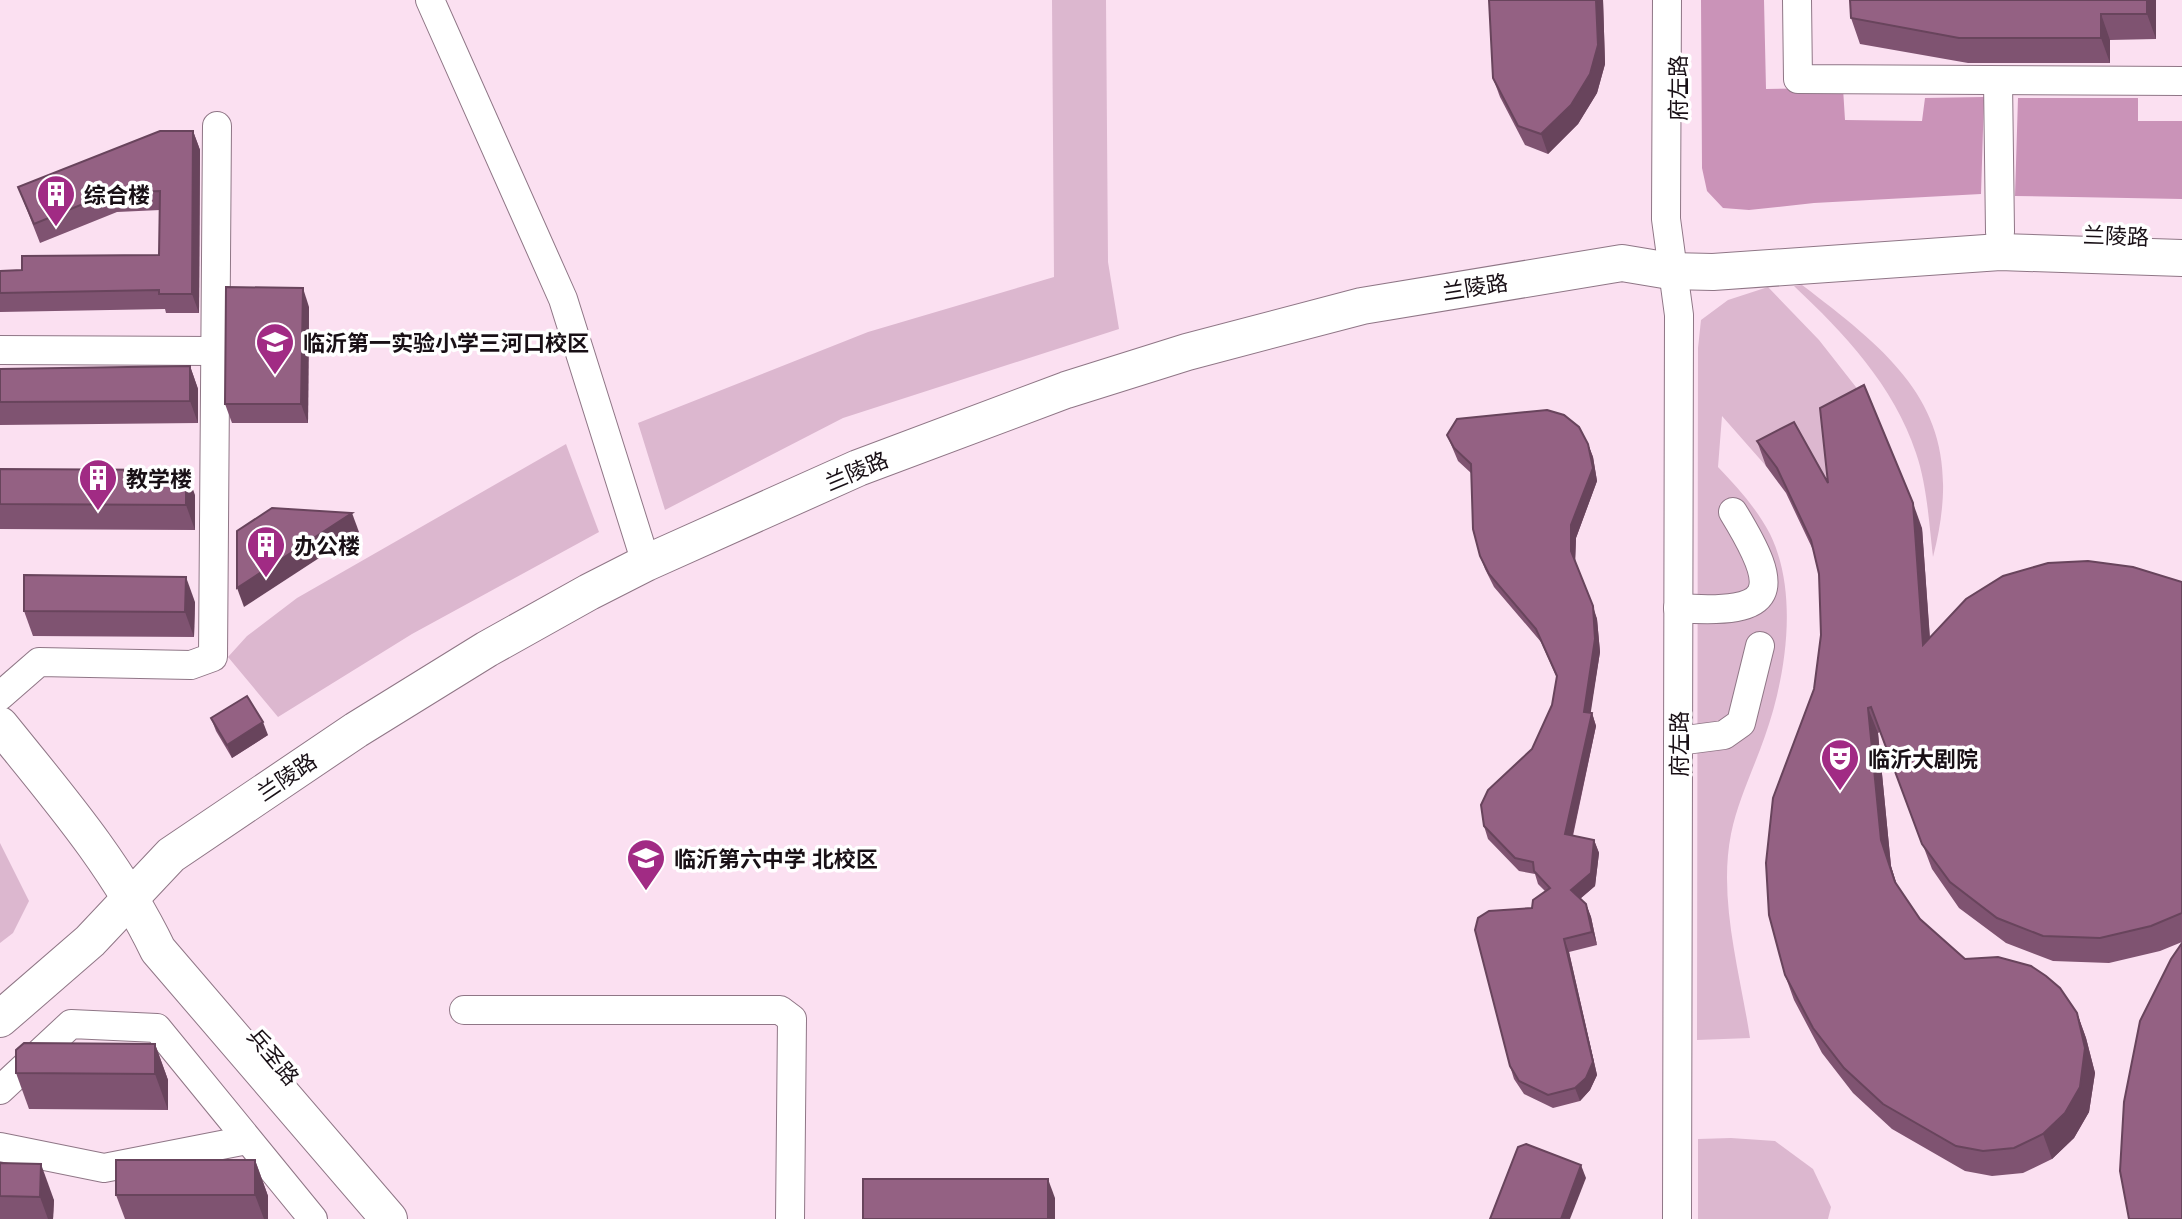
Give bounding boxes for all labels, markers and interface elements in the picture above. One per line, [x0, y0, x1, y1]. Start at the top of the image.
street label: 府左路 [1662, 55, 1692, 121]
building icon: 综合楼 [35, 173, 77, 228]
place label: 综合楼 [84, 179, 150, 209]
street label: 兰陵路 [2082, 219, 2150, 251]
street label: 兰陵路 [1440, 266, 1510, 306]
school or university icon: 临沂第一实验小学三河口校区 [254, 321, 296, 376]
place label: 临沂第一实验小学三河口校区 [303, 327, 589, 357]
street label: 兰陵路 [820, 443, 892, 497]
building icon: 教学楼 [77, 457, 119, 512]
place label: 教学楼 [126, 463, 192, 493]
building icon: 办公楼 [245, 524, 287, 579]
place label: 办公楼 [294, 530, 360, 560]
street label: 府左路 [1663, 711, 1693, 777]
theatre icon: 临沂大剧院 [1819, 737, 1861, 792]
place label: 临沂大剧院 [1868, 743, 1978, 773]
street label: 兰陵路 [250, 745, 322, 807]
school or university icon: 临沂第六中学 北校区 [625, 837, 667, 892]
place label: 临沂第六中学 北校区 [674, 843, 878, 873]
street label: 兵圣路 [241, 1021, 307, 1091]

